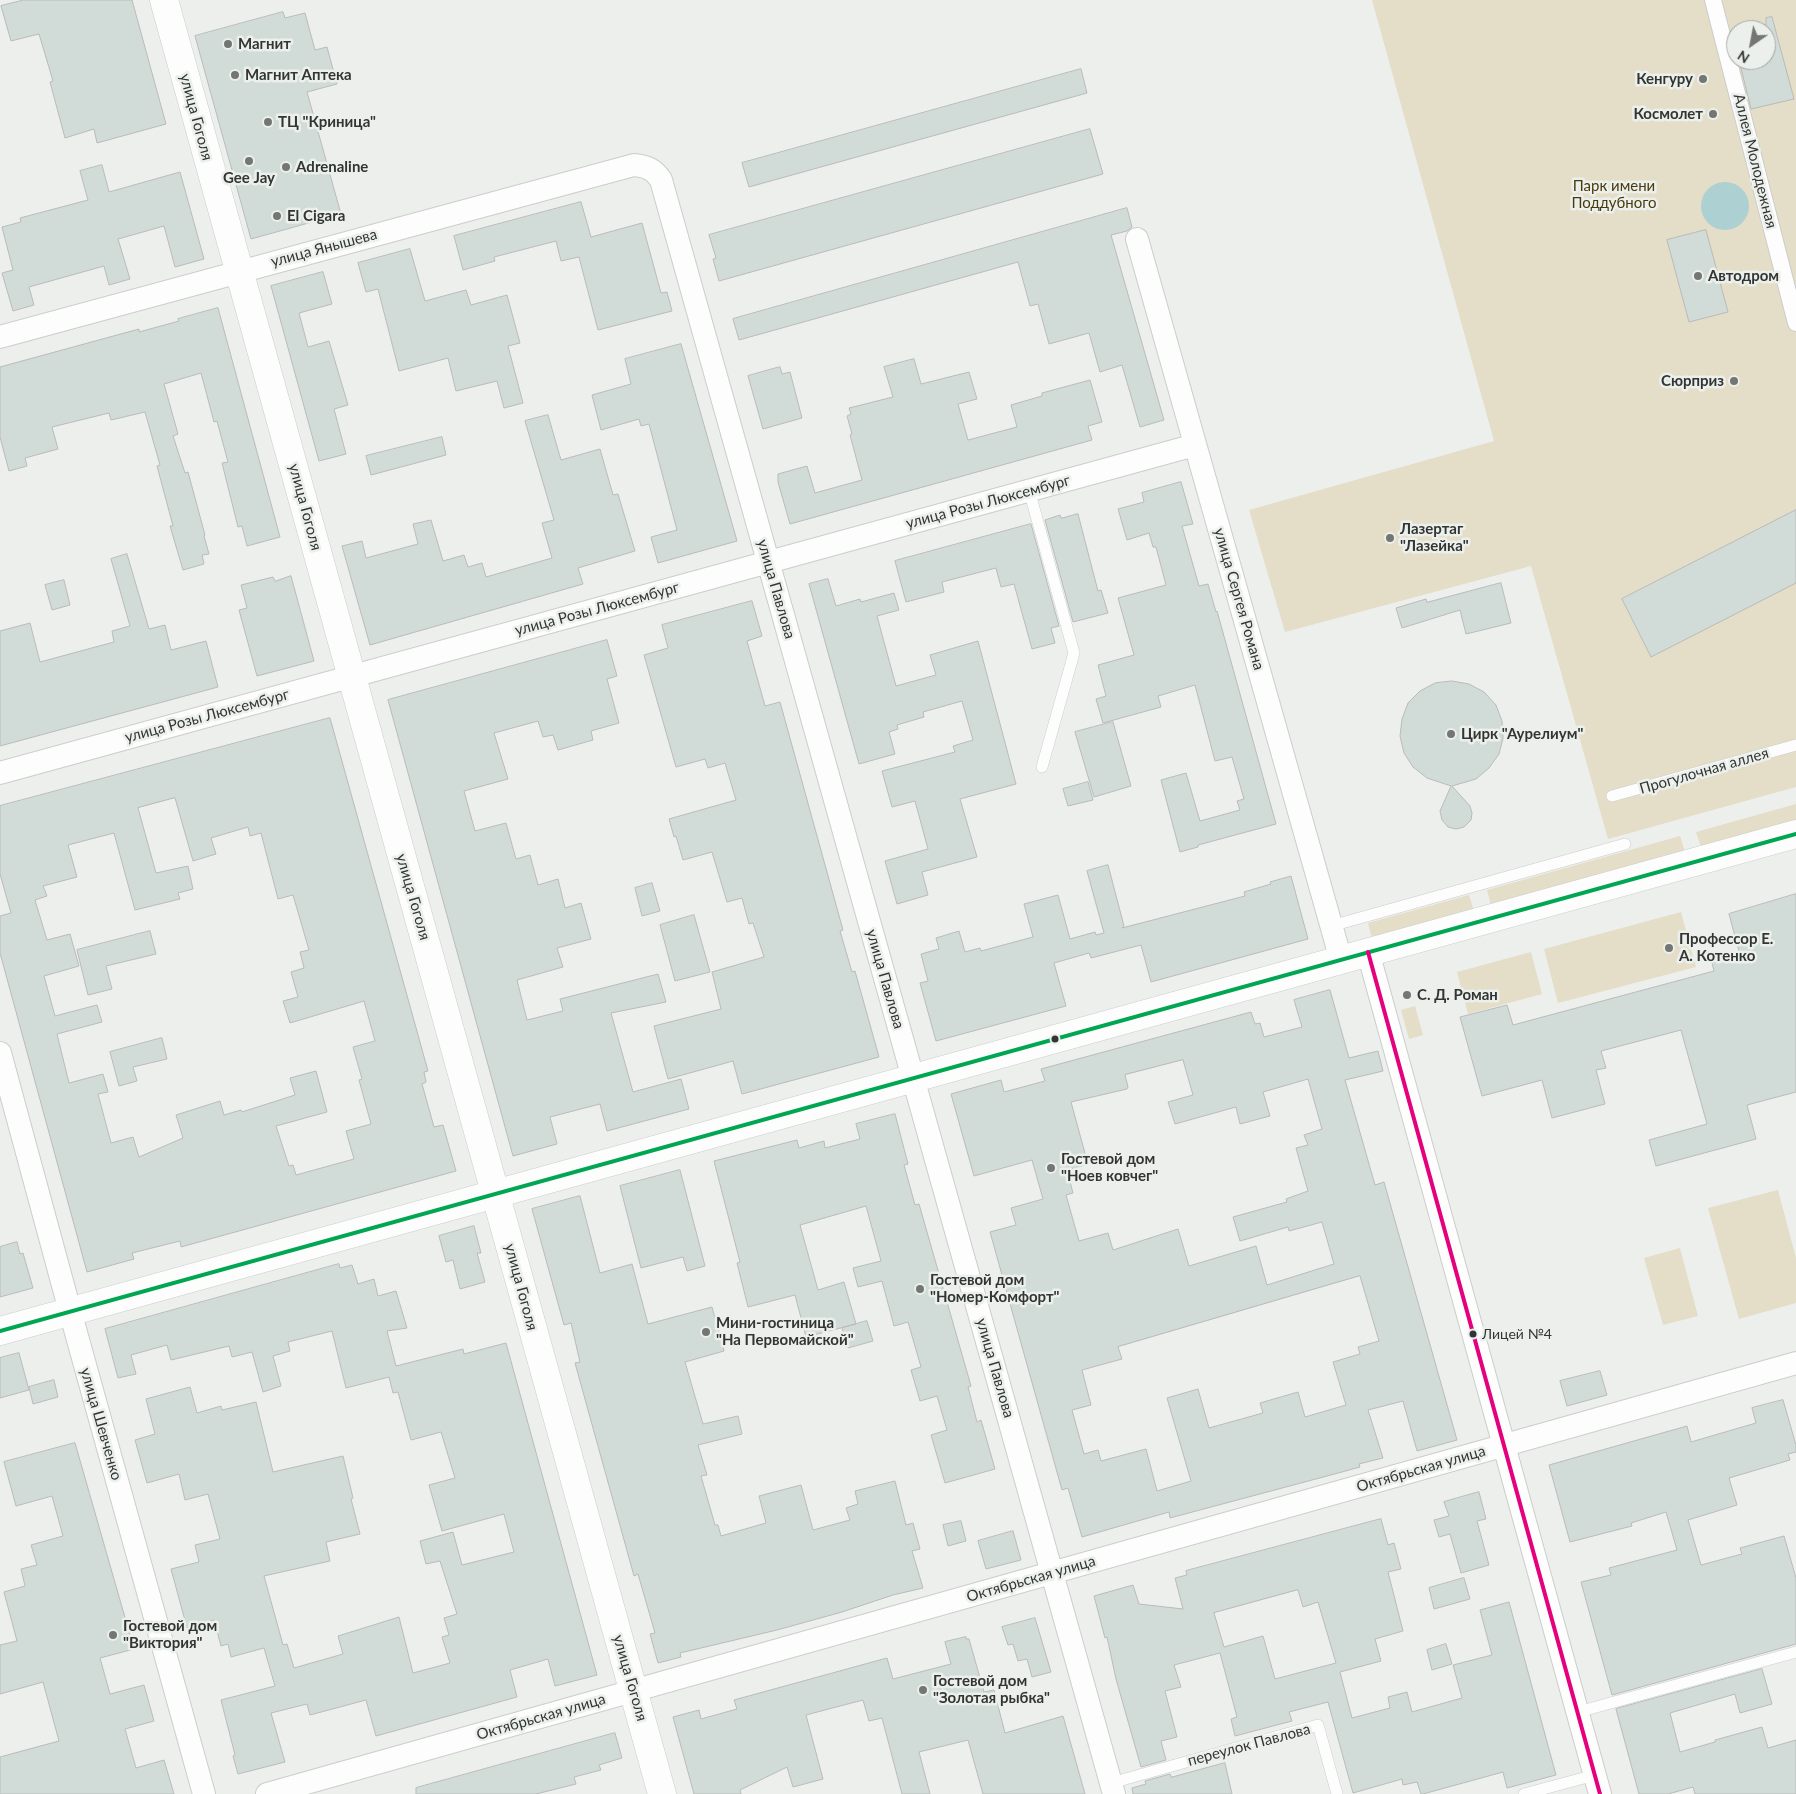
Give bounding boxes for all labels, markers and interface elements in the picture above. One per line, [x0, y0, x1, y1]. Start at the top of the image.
north arrow [1726, 20, 1776, 70]
place label: Магнит [238, 35, 291, 53]
marker: Магнит [222, 38, 234, 50]
text: N [1734, 47, 1752, 67]
place label: Магнит Аптека [245, 66, 352, 84]
marker: Магнит Аптека [229, 69, 241, 81]
place label: Кенгуру [1636, 70, 1693, 88]
street label: улица Гоголя [176, 72, 216, 162]
marker: Кенгуру [1697, 73, 1709, 85]
street label: Аллея Молодежная [1730, 92, 1780, 230]
place label: Космолет [1634, 105, 1703, 123]
marker: Космолет [1707, 108, 1719, 120]
place label: ТЦ "Криница" [278, 113, 376, 131]
marker: ТЦ "Криница" [262, 116, 274, 128]
marker: Gee Jay [243, 155, 255, 167]
place label: Аdrenaline [296, 158, 368, 176]
marker: Аdrenaline [280, 161, 292, 173]
place label: Gee Jay [223, 169, 275, 187]
park label: Парк имени Поддубного [1571, 177, 1657, 212]
place label: El Cigara [287, 207, 345, 225]
marker: El Cigara [271, 210, 283, 222]
street label: улица Янышева [269, 225, 379, 271]
place label: Автодром [1708, 267, 1779, 285]
marker: Автодром [1692, 270, 1704, 282]
place label: Сюрприз [1661, 372, 1724, 390]
marker: Сюрприз [1728, 375, 1740, 387]
street label: улица Гоголя [285, 462, 325, 552]
street label: улица Розы Люксембург [904, 471, 1072, 533]
place label: Лазертаг "Лазейка" [1400, 520, 1469, 555]
street label: улица Сергея Романа [1210, 526, 1268, 672]
marker: Лазертаг "Лазейка" [1384, 532, 1396, 544]
street label: улица Павлова [753, 537, 799, 641]
street label: улица Розы Люксембург [513, 578, 681, 640]
street label: улица Розы Люксембург [123, 685, 291, 747]
place label: Цирк "Аурелиум" [1461, 725, 1583, 743]
marker: Цирк "Аурелиум" [1445, 728, 1457, 740]
street label: Прогулочная аллея [1637, 744, 1771, 798]
street label: улица Гоголя [392, 852, 434, 942]
street label: улица Павлова [862, 927, 908, 1031]
place label: Профессор Е. А. Котенко [1679, 930, 1773, 965]
marker: Профессор Е. А. Котенко [1663, 942, 1675, 954]
place label: С. Д. Роман [1417, 986, 1498, 1004]
marker: С. Д. Роман [1401, 989, 1413, 1001]
unlabelled marker [1050, 1034, 1060, 1044]
place label: Гостевой дом "Ноев ковчег" [1061, 1150, 1158, 1185]
marker: Гостевой дом "Ноев ковчег" [1045, 1162, 1057, 1174]
street label: улица Гоголя [501, 1242, 541, 1332]
place label: Гостевой дом "Номер-Комфорт" [930, 1271, 1060, 1306]
marker: Гостевой дом "Номер-Комфорт" [914, 1283, 926, 1295]
place label: Мини-гостиница "На Первомайской" [716, 1314, 854, 1349]
street label: улица Павлова [972, 1316, 1018, 1420]
marker: Мини-гостиница "На Первомайской" [700, 1326, 712, 1338]
place label: Лицей №4 [1482, 1326, 1552, 1342]
marker: Лицей №4 [1468, 1329, 1478, 1339]
street label: улица Шевченко [76, 1366, 126, 1482]
street label: Октябрьская улица [1354, 1442, 1488, 1496]
street label: Октябрьская улица [964, 1552, 1098, 1606]
place label: Гостевой дом "Виктория" [123, 1617, 217, 1652]
marker: Гостевой дом "Виктория" [107, 1629, 119, 1641]
street label: улица Гоголя [609, 1633, 651, 1723]
place label: Гостевой дом "Золотая рыбка" [933, 1672, 1050, 1707]
marker: Гостевой дом "Золотая рыбка" [917, 1684, 929, 1696]
street label: Октябрьская улица [474, 1690, 608, 1744]
street label: переулок Павлова [1186, 1720, 1312, 1770]

